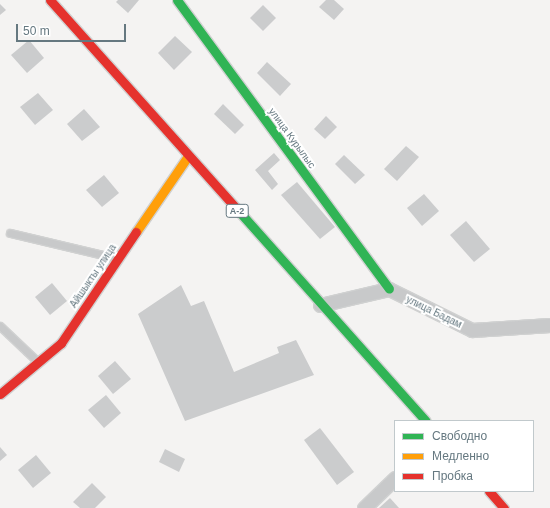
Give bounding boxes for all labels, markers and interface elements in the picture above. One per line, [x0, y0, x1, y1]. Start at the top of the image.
scale bar [18, 16, 128, 42]
text: 50 m [23, 24, 50, 38]
street label: улица Курылыс [266, 105, 318, 171]
road number: A-2 [225, 204, 249, 218]
street label: Айшыкты улица [67, 242, 119, 310]
street label: улица Бадам [404, 293, 464, 331]
legend [394, 420, 534, 492]
text: Свободно [432, 429, 487, 443]
text: Медленно [432, 449, 489, 463]
text: Пробка [432, 469, 473, 483]

